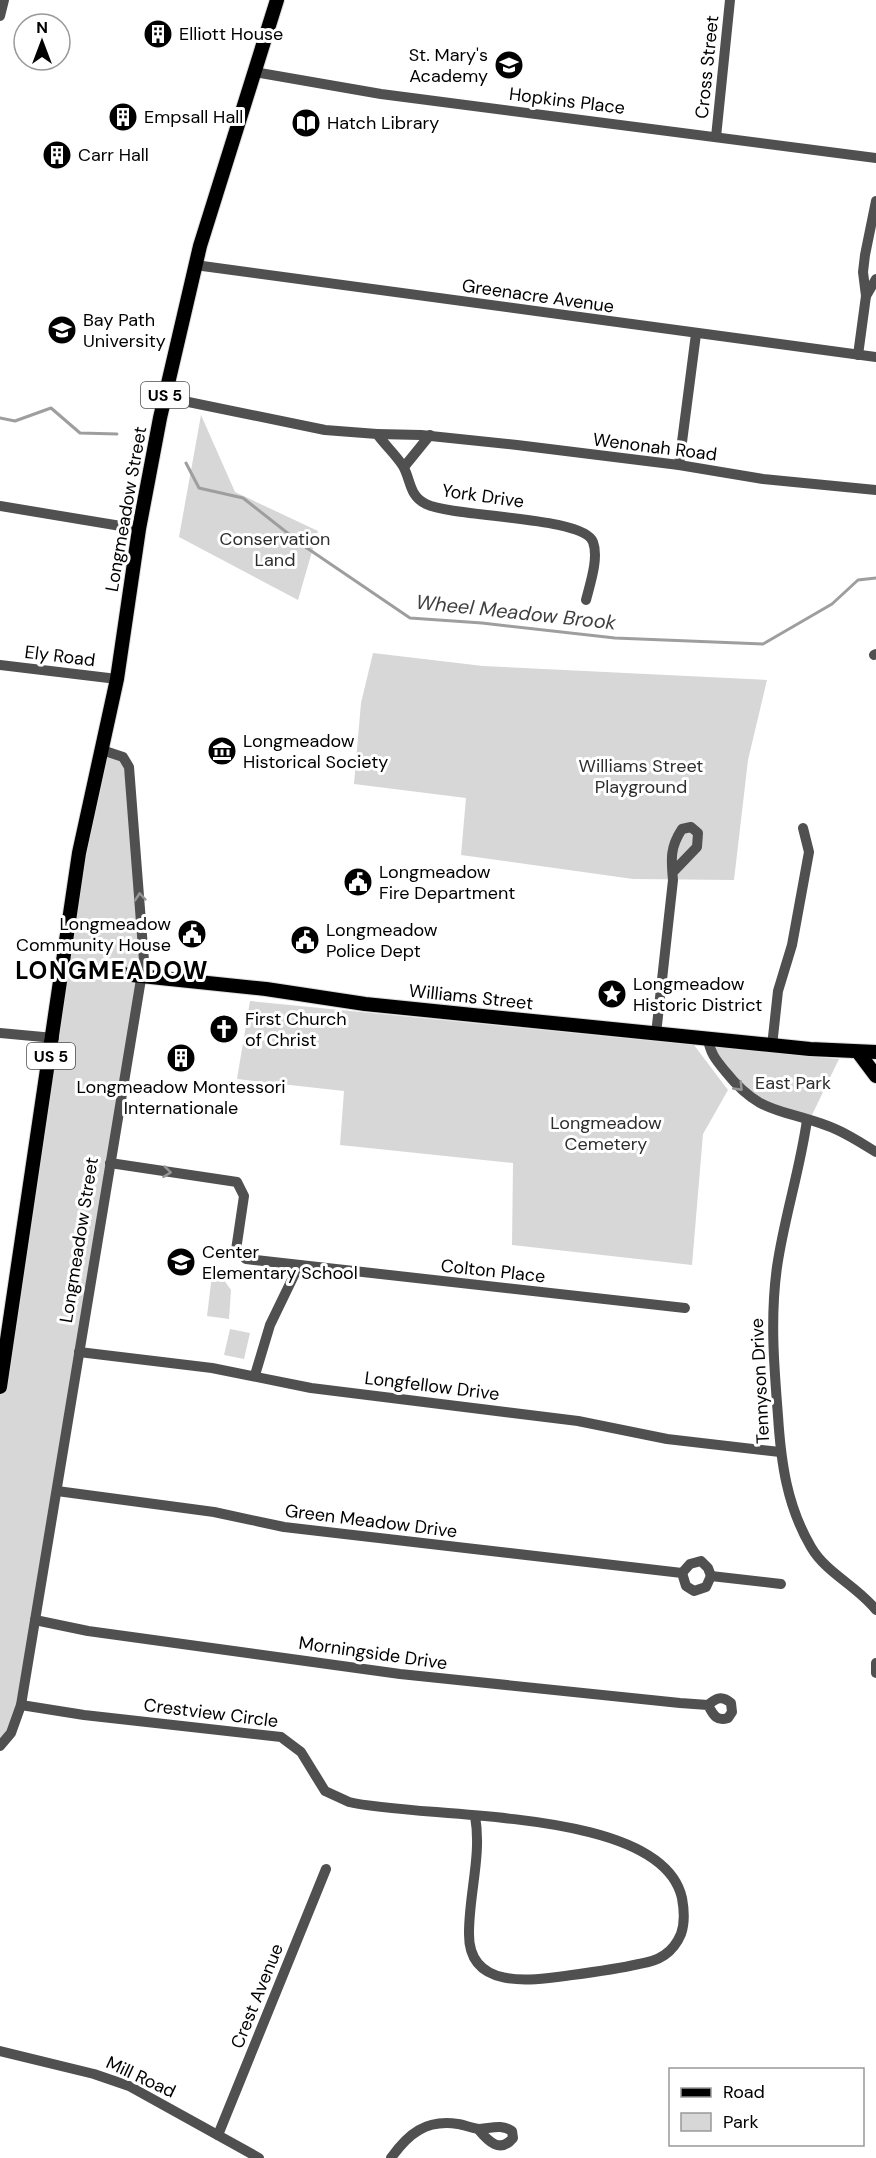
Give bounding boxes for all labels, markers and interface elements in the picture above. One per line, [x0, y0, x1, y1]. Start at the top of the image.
north arrow [12, 12, 72, 72]
street label: Cross Street [690, 14, 724, 120]
text: N [36, 17, 48, 38]
building icon: Elliott House [142, 18, 174, 50]
place label: Elliott House [179, 22, 283, 46]
place label: St. Mary's Academy [409, 43, 488, 88]
school or university icon: St. Mary's Academy [493, 49, 525, 81]
street label: Hopkins Place [508, 82, 626, 120]
building icon: Empsall Hall [107, 101, 139, 133]
place label: Empsall Hall [144, 105, 243, 129]
library icon: Hatch Library [290, 107, 322, 139]
place label: Hatch Library [327, 111, 439, 135]
building icon: Carr Hall [41, 139, 73, 171]
place label: Carr Hall [78, 143, 149, 167]
street label: Greenacre Avenue [460, 273, 616, 319]
place label: Bay Path University [83, 308, 166, 353]
school or university icon: Bay Path University [46, 314, 78, 346]
road number: US 5 [141, 382, 189, 408]
street label: Longmeadow Street [100, 425, 152, 593]
street label: Wenonah Road [592, 427, 718, 467]
street label: York Drive [440, 478, 526, 514]
park label: Conservation Land [220, 527, 330, 572]
water label: Wheel Meadow Brook [415, 589, 618, 636]
street label: Ely Road [23, 640, 97, 672]
place label: Longmeadow Historical Society [243, 729, 388, 774]
museum icon: Longmeadow Historical Society [206, 735, 238, 767]
park label: Williams Street Playground [579, 754, 703, 799]
place label: Longmeadow Fire Department [379, 860, 515, 905]
public building icon: Longmeadow Fire Department [342, 866, 374, 898]
one-way arrow [134, 892, 147, 901]
place label: Longmeadow Community House [16, 912, 171, 957]
public building icon: Longmeadow Community House [176, 918, 208, 950]
place label: Longmeadow Police Dept [326, 918, 438, 963]
public building icon: Longmeadow Police Dept [289, 924, 321, 956]
district label: LONGMEADOW [15, 955, 209, 986]
place label: Longmeadow Historic District [633, 972, 762, 1017]
place icon: Longmeadow Historic District [596, 978, 628, 1010]
street label: Williams Street [408, 979, 534, 1015]
place label: First Church of Christ [245, 1007, 347, 1052]
church icon: First Church of Christ [208, 1013, 240, 1045]
building icon: Longmeadow Montessori Internationale [165, 1042, 197, 1074]
road number: US 5 [27, 1043, 75, 1069]
park label: East Park [755, 1071, 831, 1095]
place label: Longmeadow Montessori Internationale [76, 1075, 286, 1120]
one-way arrow [732, 1079, 743, 1090]
park label: Longmeadow Cemetery [550, 1111, 662, 1156]
street label: Longmeadow Street [54, 1155, 104, 1325]
one-way arrow [163, 1165, 172, 1178]
place label: Center Elementary School [202, 1240, 358, 1285]
school or university icon: Center Elementary School [165, 1246, 197, 1278]
street label: Colton Place [440, 1254, 546, 1288]
street label: Tennyson Drive [745, 1317, 775, 1445]
street label: Longfellow Drive [363, 1366, 501, 1406]
street label: Green Meadow Drive [283, 1499, 459, 1543]
street label: Morningside Drive [297, 1631, 449, 1675]
street label: Crestview Circle [142, 1693, 280, 1733]
street label: Crest Avenue [225, 1940, 289, 2052]
street label: Mill Road [102, 2050, 180, 2104]
legend [669, 2068, 864, 2146]
text: Road [723, 2080, 765, 2104]
text: Park [723, 2110, 759, 2134]

